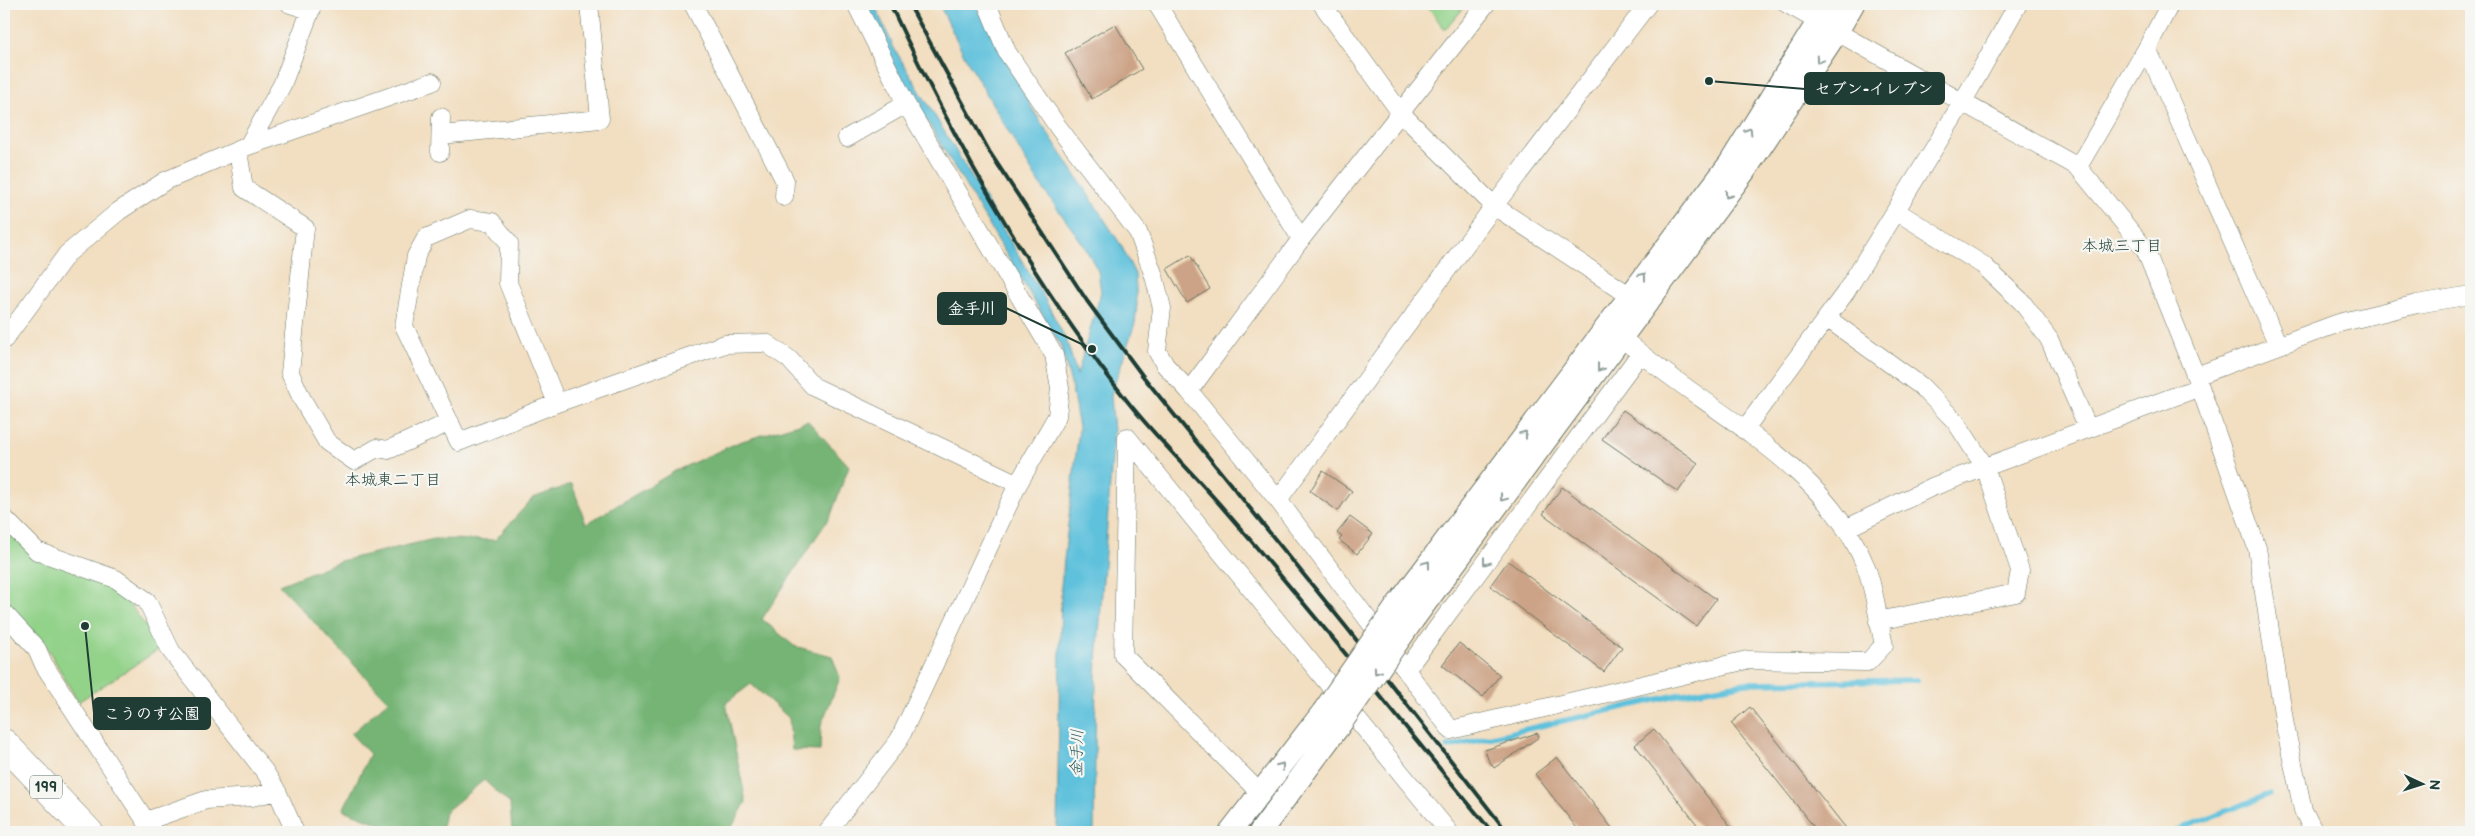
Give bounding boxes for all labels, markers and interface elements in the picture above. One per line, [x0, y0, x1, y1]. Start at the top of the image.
one-way arrow [1815, 55, 1825, 64]
callout: セブン-イレブン [1805, 73, 1944, 104]
text: セブン-イレブン [1815, 80, 1933, 99]
one-way arrow [1743, 128, 1753, 137]
one-way arrow [1725, 189, 1733, 198]
district label: 本城三丁目 [2082, 237, 2162, 256]
one-way arrow [1637, 272, 1646, 282]
callout: 金手川 [938, 293, 1006, 324]
text: 金手川 [948, 300, 996, 319]
one-way arrow [1597, 362, 1606, 372]
one-way arrow [1519, 431, 1527, 440]
district label: 本城東二丁目 [345, 471, 441, 490]
one-way arrow [1500, 492, 1509, 502]
one-way arrow [1483, 556, 1491, 565]
one-way arrow [1421, 560, 1430, 570]
one-way arrow [1374, 666, 1384, 675]
callout: こうのす公園 [94, 698, 210, 729]
text: こうのす公園 [104, 705, 200, 724]
water label: 金手川 [1068, 729, 1087, 777]
north arrow [2398, 758, 2448, 808]
one-way arrow [1275, 762, 1284, 772]
road number: 199 [30, 776, 62, 799]
text: N [2426, 779, 2443, 791]

